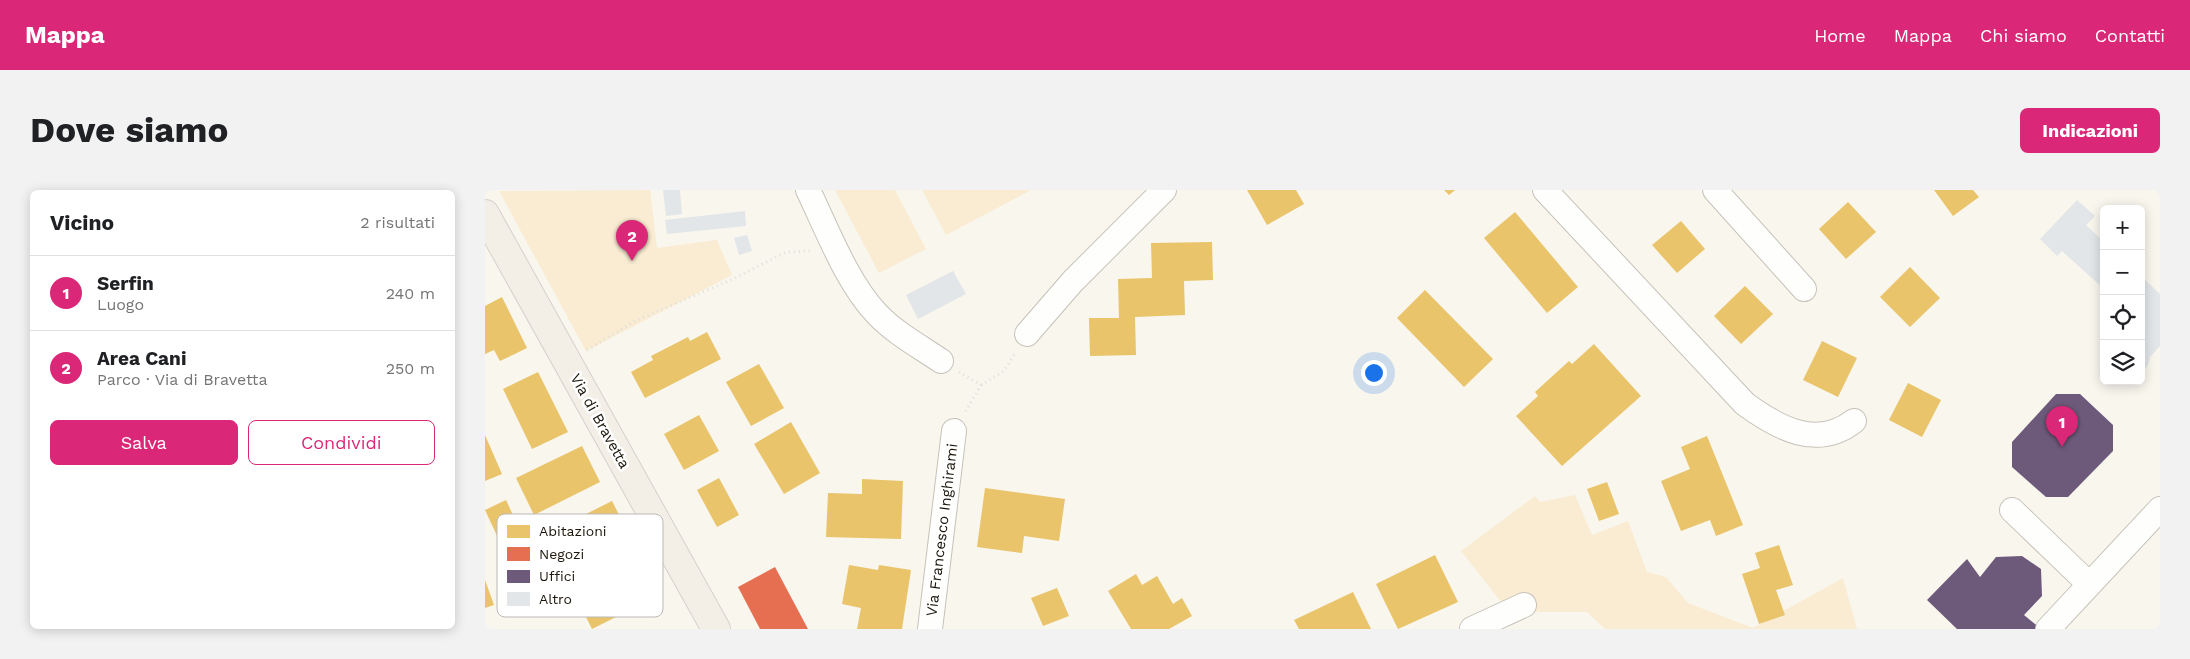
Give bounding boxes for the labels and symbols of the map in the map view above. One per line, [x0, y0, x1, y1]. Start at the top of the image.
pin: 2 [616, 220, 648, 261]
your location [1361, 360, 1387, 386]
street label: Via di Bravetta [566, 370, 634, 472]
pin: 1 [2046, 406, 2078, 447]
street label: Via Francesco Inghirami [922, 442, 962, 618]
legend [497, 514, 663, 617]
text: Abitazioni [539, 523, 607, 539]
text: Negozi [539, 546, 584, 562]
text: Uffici [539, 568, 575, 584]
text: Altro [539, 591, 572, 607]

